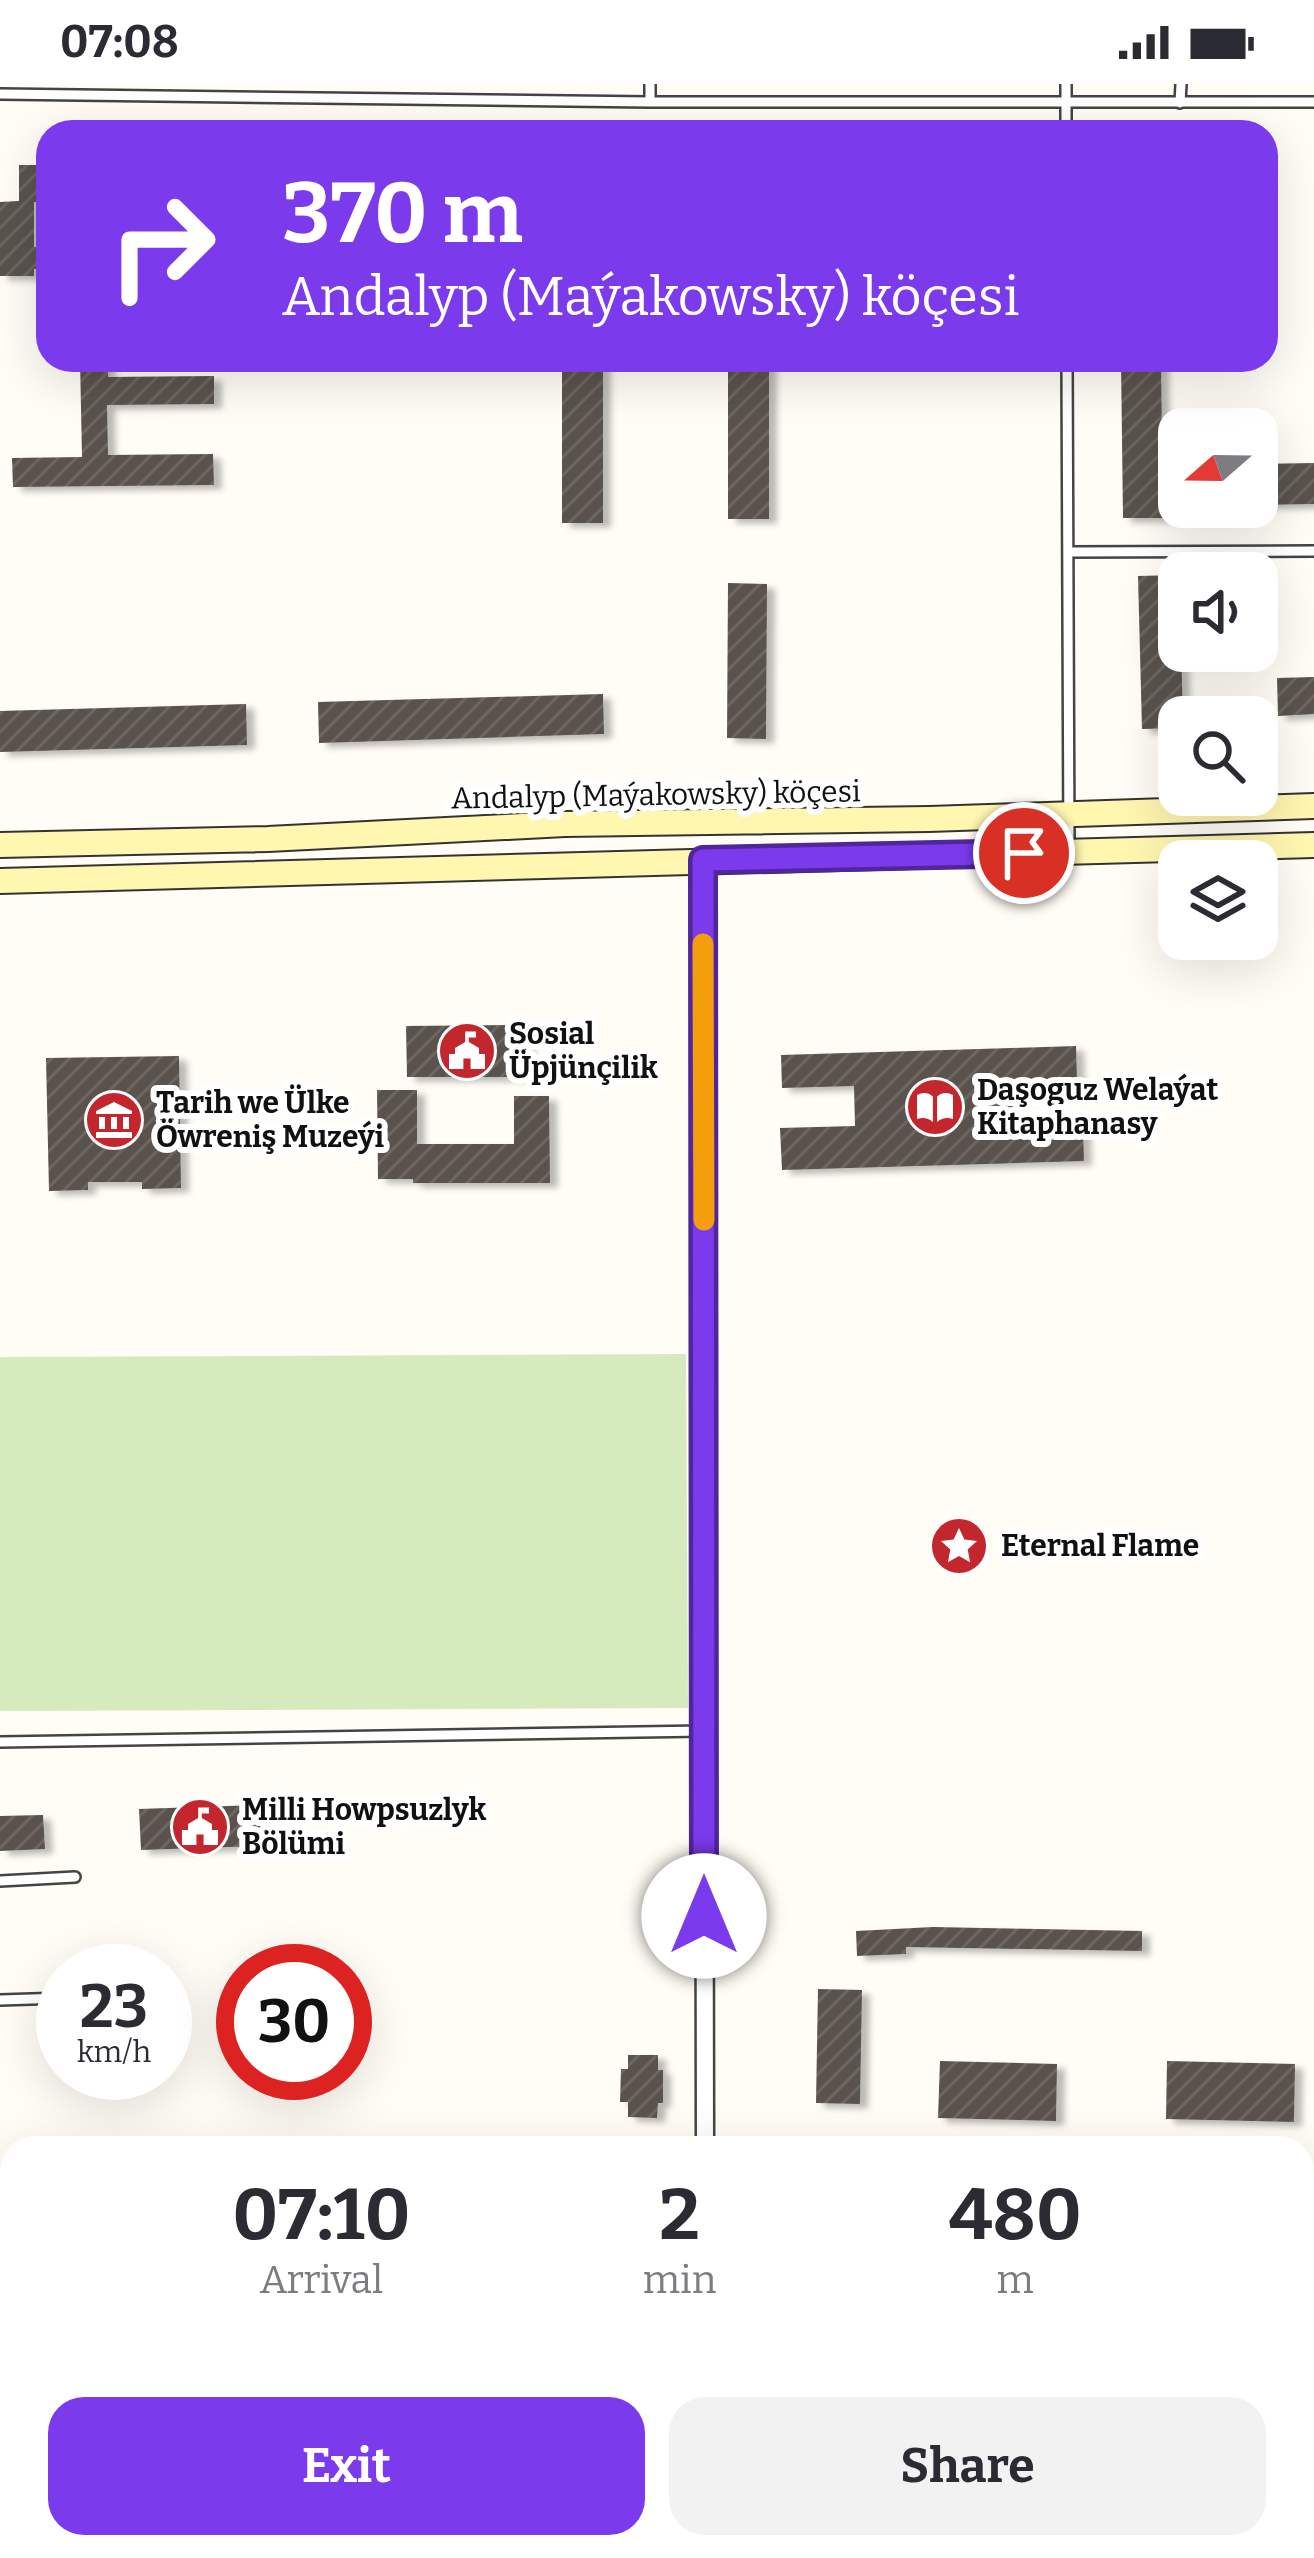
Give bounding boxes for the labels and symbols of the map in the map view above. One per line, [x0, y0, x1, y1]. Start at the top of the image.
north arrow [1158, 408, 1278, 528]
street label: Andalyp (Maýakowsky) köçesi [451, 773, 861, 817]
pin [973, 802, 1075, 904]
place label: Sosial Üpjünçilik [509, 1016, 658, 1086]
public building icon: Sosial Üpjünçilik [436, 1020, 498, 1082]
place label: Daşoguz Welaýat Kitaphanasy [977, 1072, 1219, 1142]
library icon: Daşoguz Welaýat Kitaphanasy [904, 1076, 966, 1138]
place label: Tarih we Ülke Öwreniş Muzeýi [156, 1084, 385, 1155]
museum icon: Tarih we Ülke Öwreniş Muzeýi [83, 1089, 145, 1151]
place icon: Eternal Flame [928, 1515, 990, 1577]
place label: Eternal Flame [1001, 1528, 1199, 1564]
place label: Milli Howpsuzlyk Bölümi [242, 1792, 487, 1862]
public building icon: Milli Howpsuzlyk Bölümi [169, 1796, 231, 1858]
position arrow [641, 1853, 767, 1979]
speed limit sign: 30 [216, 1944, 372, 2100]

